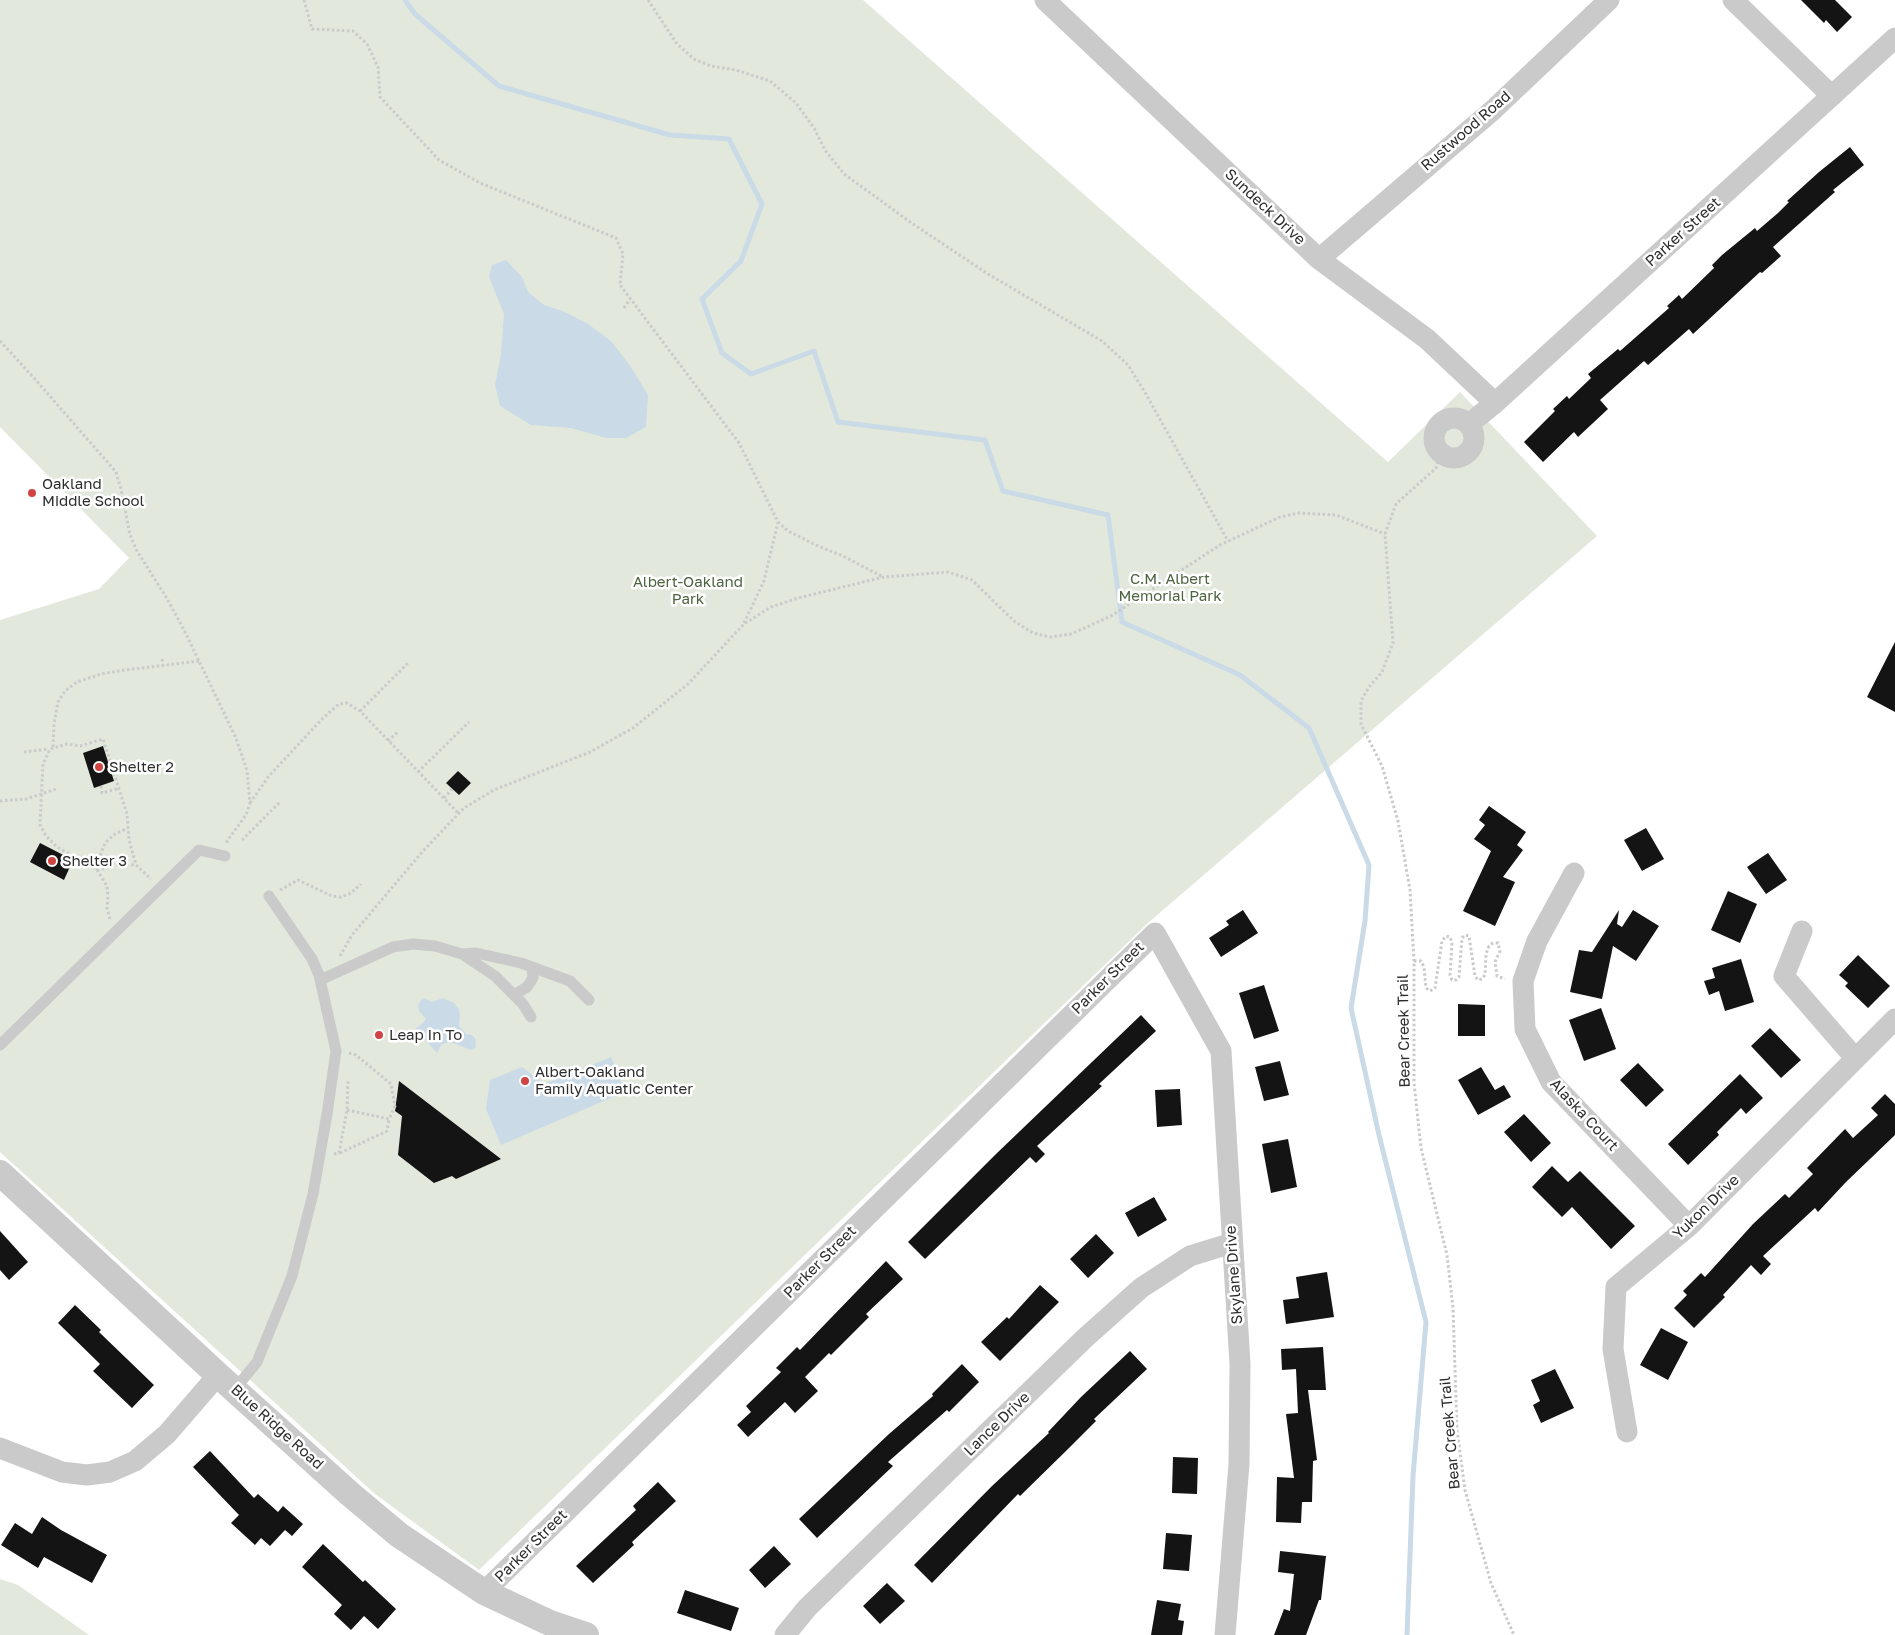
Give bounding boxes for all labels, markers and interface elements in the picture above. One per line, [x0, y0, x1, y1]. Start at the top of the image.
street label: Rustwood Road [1418, 87, 1514, 175]
street label: Sundeck Drive [1221, 165, 1309, 249]
street label: Parker Street [1642, 194, 1724, 270]
place label: Oakland Middle School [42, 475, 144, 510]
marker: Oakland Middle School [26, 487, 38, 499]
park label: C.M. Albert Memorial Park [1118, 570, 1222, 605]
park label: Albert-Oakland Park [633, 573, 743, 608]
place label: Shelter 2 [109, 758, 174, 776]
marker: Shelter 2 [93, 761, 105, 773]
place label: Shelter 3 [62, 852, 127, 870]
marker: Shelter 3 [46, 855, 58, 867]
street label: Parker Street [1068, 938, 1148, 1018]
street label: Bear Creek Trail [1394, 974, 1414, 1088]
place label: Leap In To [389, 1026, 462, 1044]
marker: Leap In To [373, 1029, 385, 1041]
place label: Albert-Oakland Family Aquatic Center [535, 1063, 693, 1098]
marker: Albert-Oakland Family Aquatic Center [519, 1075, 531, 1087]
street label: Alaska Court [1546, 1075, 1622, 1155]
street label: Yukon Drive [1669, 1171, 1743, 1243]
street label: Parker Street [780, 1222, 860, 1302]
street label: Skylane Drive [1222, 1225, 1246, 1325]
street label: Bear Creek Trail [1436, 1376, 1464, 1490]
street label: Blue Ridge Road [227, 1381, 327, 1473]
street label: Lance Drive [960, 1388, 1034, 1460]
street label: Parker Street [491, 1506, 571, 1586]

